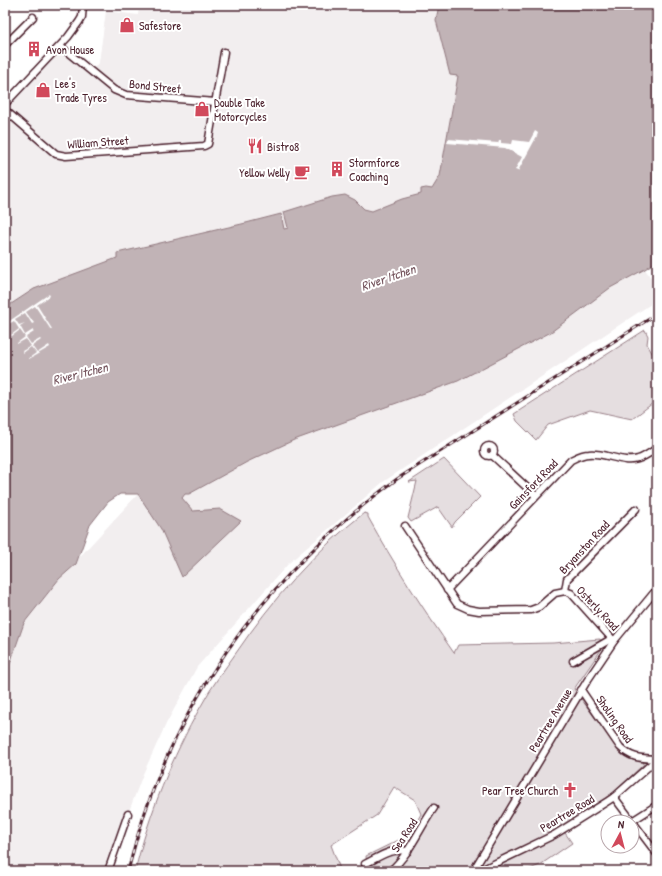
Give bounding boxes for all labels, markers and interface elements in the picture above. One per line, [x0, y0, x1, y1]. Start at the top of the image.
shop icon: Safestore [118, 16, 136, 34]
place label: Safestore [139, 17, 182, 34]
building icon: Avon House [25, 40, 43, 58]
place label: Avon House [46, 41, 95, 58]
place label: Lee's Trade Tyres [55, 75, 107, 106]
street label: Bond Street [128, 75, 182, 97]
shop icon: Lee's Trade Tyres [34, 81, 52, 99]
place label: Double Take Motorcycles [214, 94, 267, 125]
shop icon: Double Take Motorcycles [193, 100, 211, 118]
street label: William Street [67, 131, 130, 153]
restaurant icon: Bistro8 [246, 137, 264, 155]
place label: Bistro8 [267, 138, 299, 155]
place label: Stormforce Coaching [349, 154, 400, 185]
building icon: Stormforce Coaching [328, 160, 346, 178]
cafe icon: Yellow Welly [293, 163, 311, 181]
place label: Yellow Welly [239, 164, 290, 181]
water label: River Itchen [358, 259, 419, 295]
water label: River Itchen [51, 357, 111, 389]
street label: Gainsford Road [505, 455, 562, 513]
street label: Bryanston Road [555, 516, 613, 577]
street label: Osterly Road [573, 582, 623, 634]
street label: Peartree Avenue [524, 685, 576, 755]
street label: Sholing Road [592, 692, 638, 746]
church icon: Pear Tree Church [561, 781, 579, 799]
place label: Pear Tree Church [482, 782, 558, 799]
street label: Peartree Road [537, 790, 598, 836]
street label: Sea Road [387, 814, 421, 855]
north arrow [600, 814, 640, 854]
text: N [617, 817, 625, 831]

